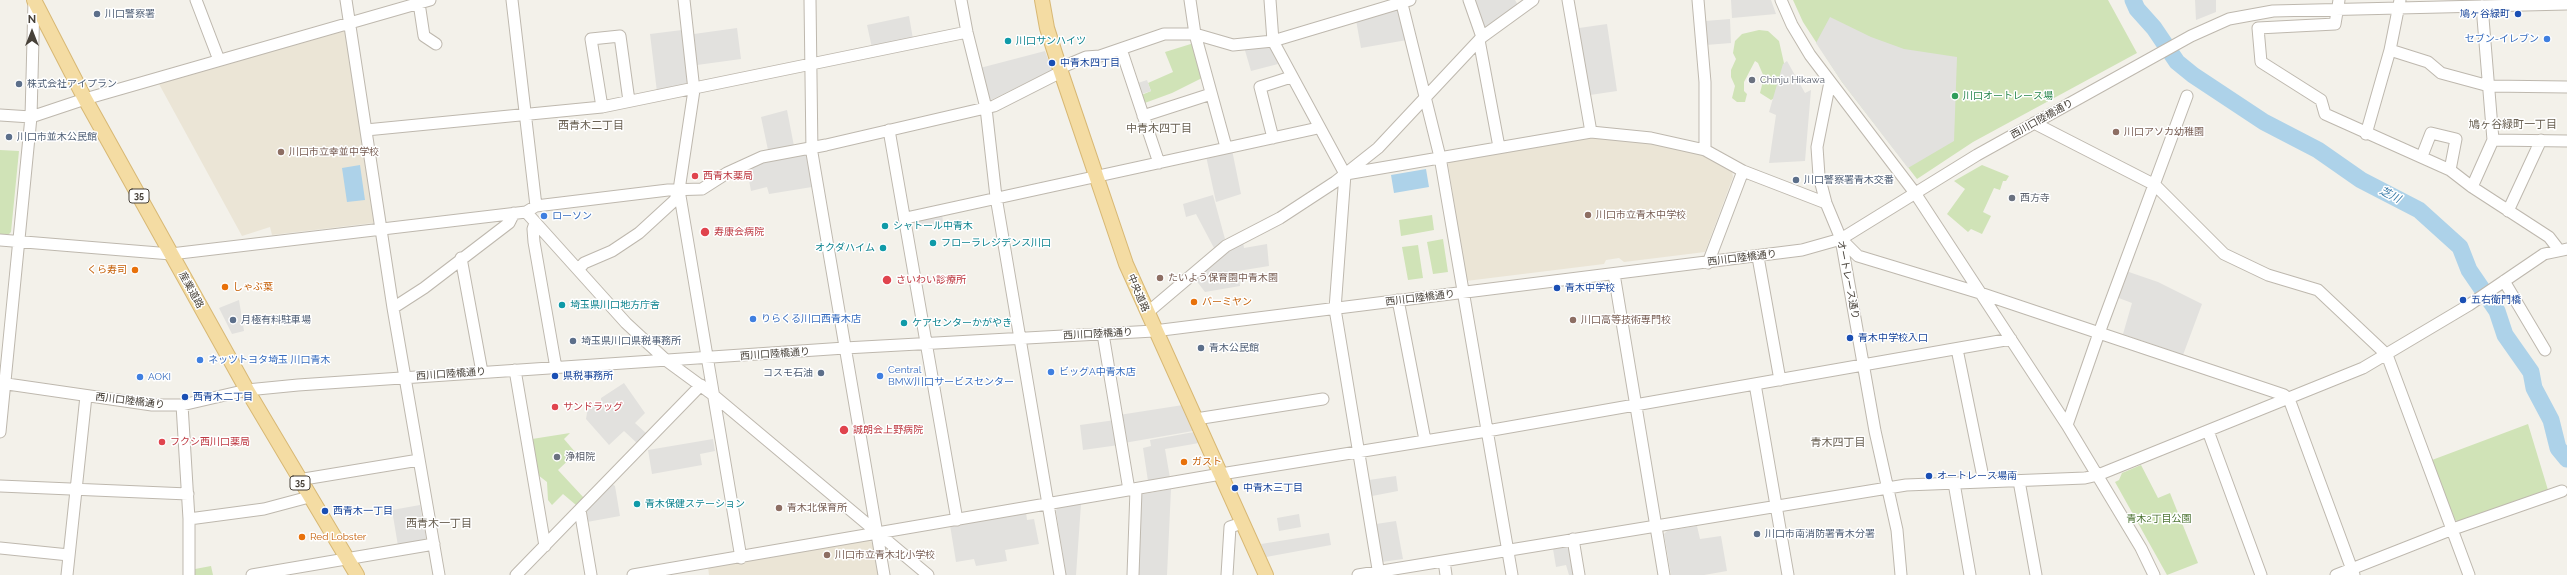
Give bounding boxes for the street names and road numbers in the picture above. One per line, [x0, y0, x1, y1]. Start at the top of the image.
street label: 西川口陸橋通り [2008, 97, 2076, 141]
road number: 35 [129, 189, 149, 203]
street label: オートレース通り [1834, 240, 1862, 320]
street label: 西川口陸橋通り [1707, 248, 1777, 268]
street label: 産業道路 [176, 270, 206, 310]
street label: 中央道路 [1125, 272, 1151, 314]
street label: 西川口陸橋通り [1385, 288, 1455, 308]
street label: 西川口陸橋通り [1063, 326, 1133, 342]
street label: 西川口陸橋通り [740, 346, 810, 362]
street label: 西川口陸橋通り [416, 366, 486, 382]
street label: 西川口陸橋通り [95, 391, 165, 411]
road number: 35 [290, 476, 310, 490]

